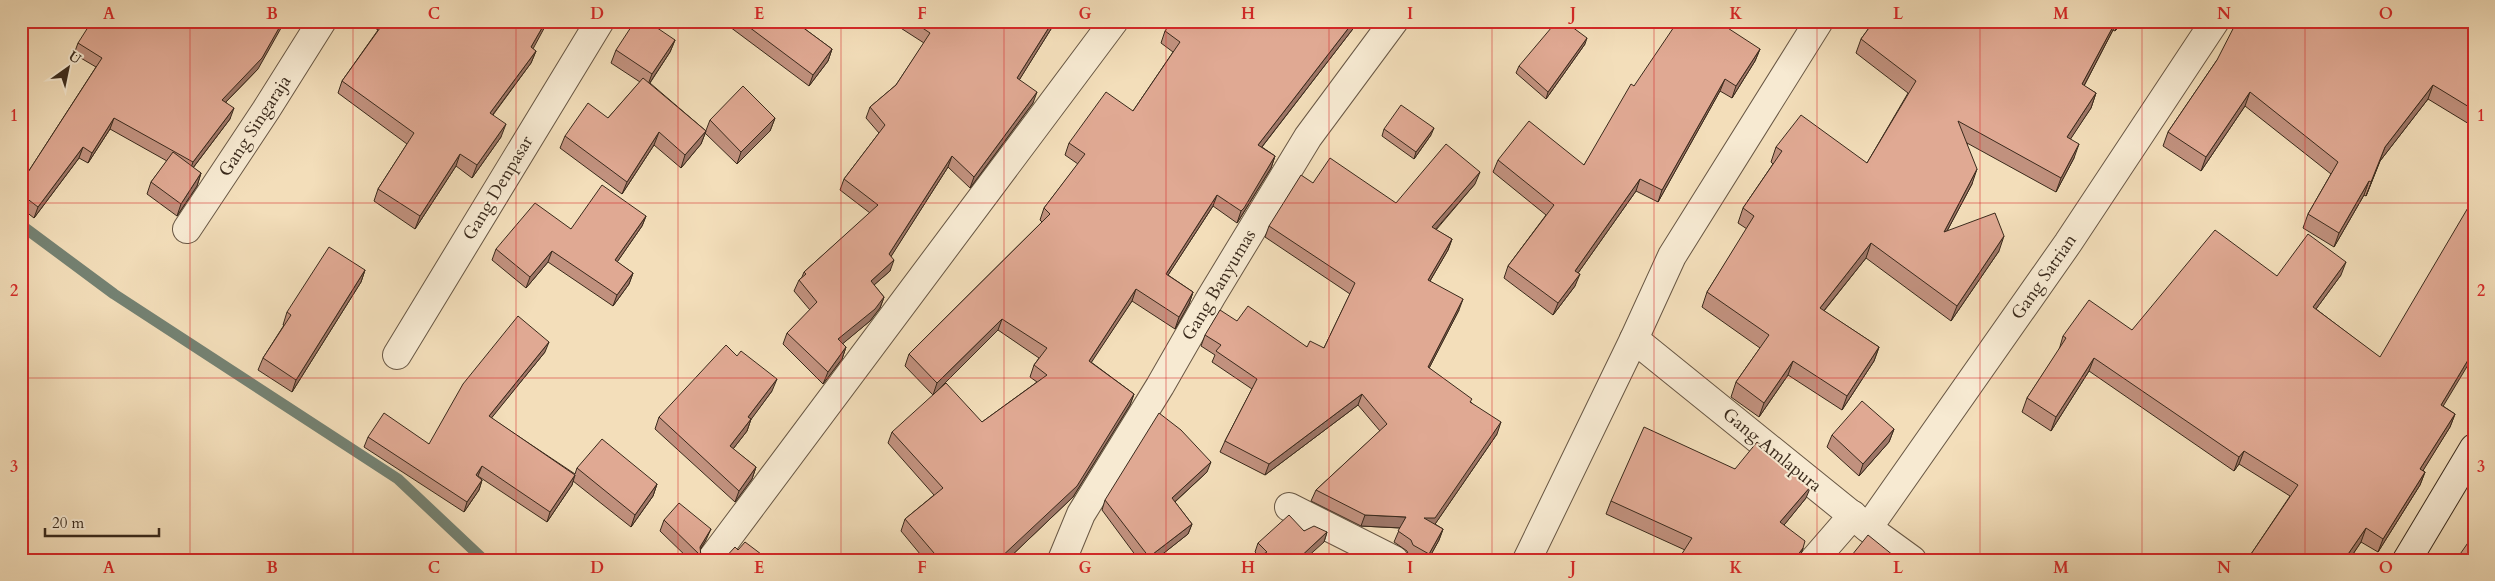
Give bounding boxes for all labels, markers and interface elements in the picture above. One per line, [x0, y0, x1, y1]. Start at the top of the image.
text: A [103, 3, 115, 25]
text: B [266, 3, 278, 25]
text: C [428, 3, 440, 25]
text: D [590, 3, 604, 25]
text: E [754, 3, 764, 25]
text: F [917, 3, 927, 25]
text: G [1078, 3, 1092, 25]
text: H [1241, 3, 1255, 25]
text: I [1407, 3, 1413, 25]
text: J [1568, 3, 1576, 25]
text: K [1730, 3, 1743, 25]
text: L [1893, 3, 1904, 25]
text: M [2053, 3, 2069, 25]
text: N [2217, 3, 2231, 25]
text: O [2379, 3, 2393, 25]
north arrow [42, 42, 92, 92]
text: U [65, 46, 85, 69]
street label: Gang Singaraja [213, 70, 297, 182]
text: 1 [10, 105, 18, 127]
text: 1 [2477, 105, 2485, 127]
street label: Gang Denpasar [457, 131, 539, 245]
street label: Gang Banyumas [1176, 225, 1262, 345]
street label: Gang Satrian [2005, 229, 2083, 325]
text: 2 [10, 280, 18, 302]
text: 2 [2477, 280, 2485, 302]
street label: Gang Amlapura [1717, 402, 1827, 498]
text: 3 [10, 456, 18, 478]
text: 3 [2477, 456, 2485, 478]
scale bar [45, 506, 159, 538]
text: 20 m [52, 513, 84, 533]
text: A [103, 557, 115, 579]
text: B [266, 557, 278, 579]
text: C [428, 557, 440, 579]
text: D [590, 557, 604, 579]
text: E [754, 557, 764, 579]
text: F [917, 557, 927, 579]
text: G [1078, 557, 1092, 579]
text: H [1241, 557, 1255, 579]
text: I [1407, 557, 1413, 579]
text: J [1568, 557, 1576, 579]
text: K [1730, 557, 1743, 579]
text: L [1893, 557, 1904, 579]
text: M [2053, 557, 2069, 579]
text: N [2217, 557, 2231, 579]
text: O [2379, 557, 2393, 579]

